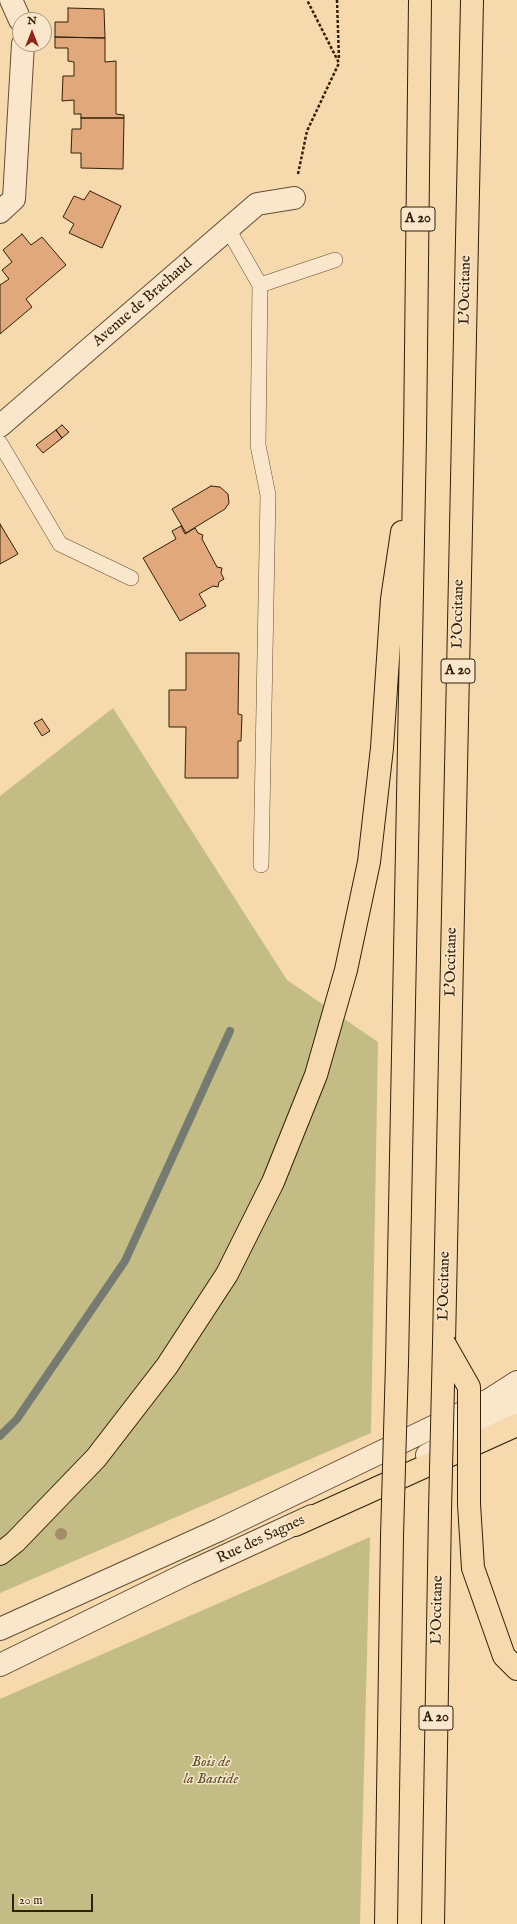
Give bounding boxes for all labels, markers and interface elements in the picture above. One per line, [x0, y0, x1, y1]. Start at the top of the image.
north arrow [12, 12, 52, 52]
text: N [27, 14, 37, 28]
road number: A 20 [401, 207, 435, 231]
street label: Avenue de Brachaud [90, 255, 196, 351]
street label: L'Occitane [456, 255, 476, 325]
street label: L'Occitane [449, 579, 469, 649]
road number: A 20 [441, 659, 475, 683]
street label: L'Occitane [442, 927, 462, 997]
street label: L'Occitane [435, 1251, 455, 1321]
street label: Rue des Sagnes [214, 1512, 308, 1568]
street label: L'Occitane [428, 1575, 448, 1645]
road number: A 20 [419, 1706, 453, 1730]
park label: Bois de la Bastide [184, 1754, 238, 1789]
scale bar [14, 1886, 95, 1912]
text: 20 m [19, 1893, 42, 1908]

